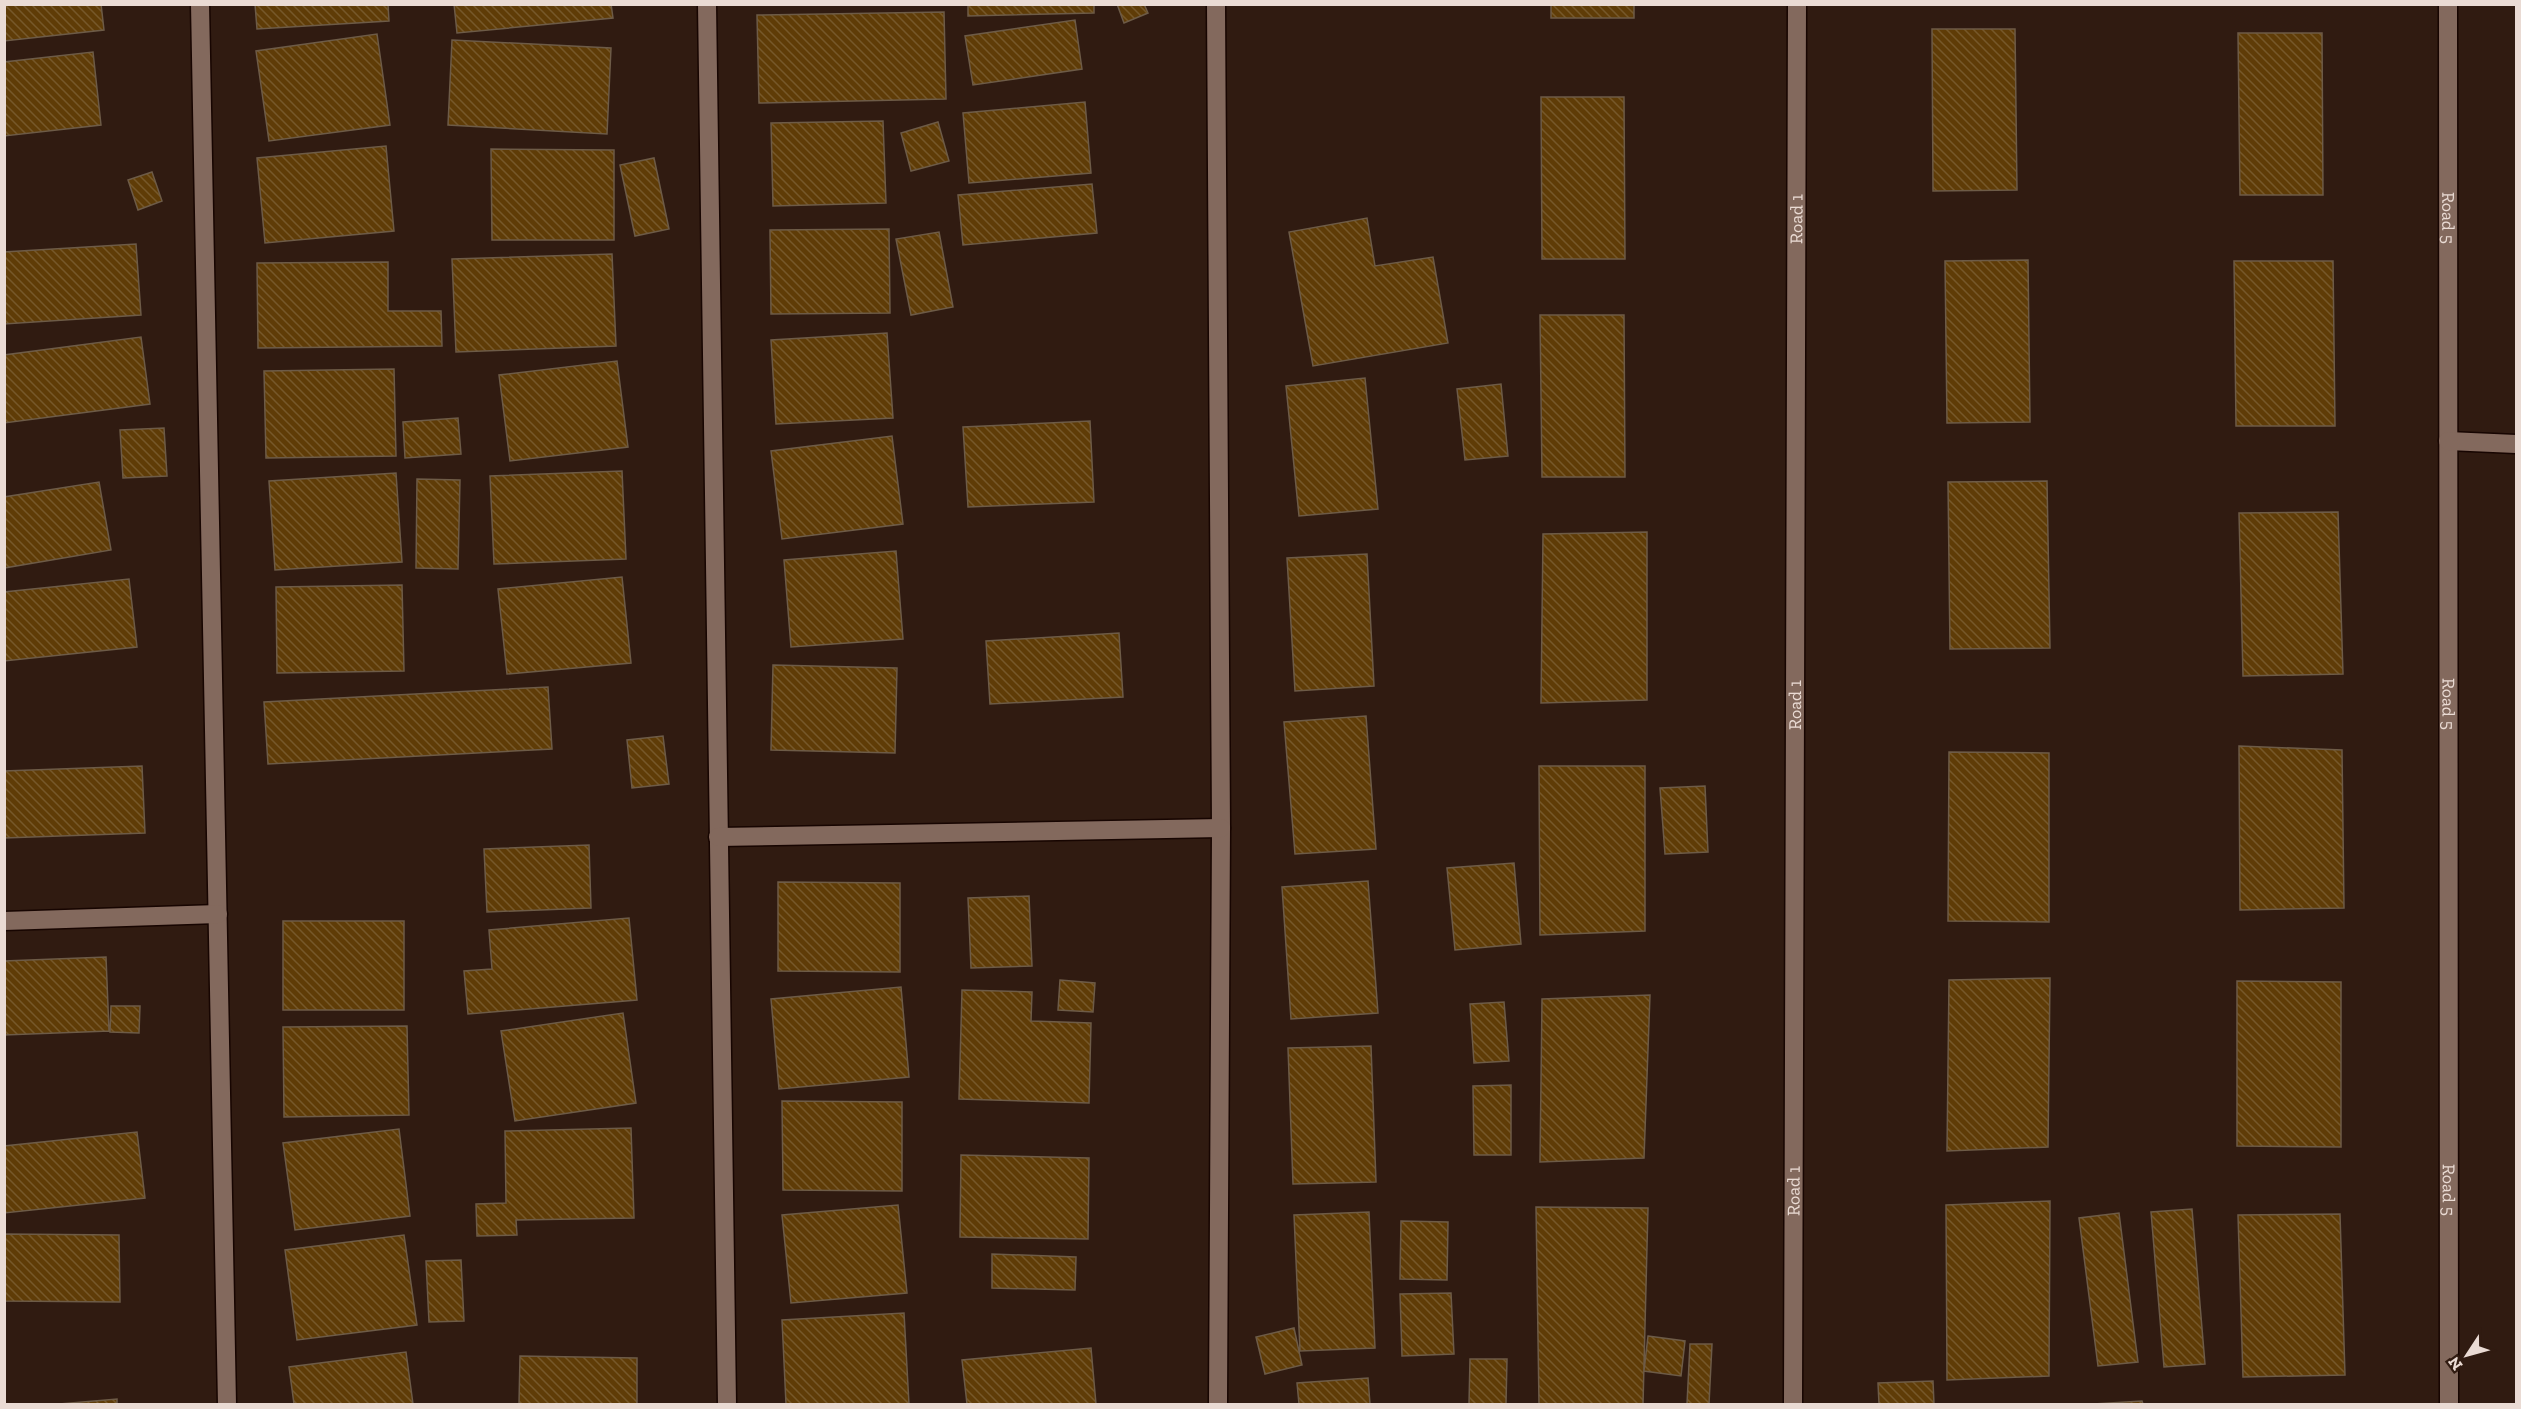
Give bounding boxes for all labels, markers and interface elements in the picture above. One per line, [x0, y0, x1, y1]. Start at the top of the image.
street label: Road 5 [2437, 192, 2459, 244]
street label: Road 1 [1785, 194, 1807, 244]
street label: Road 5 [2437, 678, 2460, 730]
street label: Road 1 [1784, 680, 1806, 730]
street label: Road 5 [2438, 1164, 2460, 1216]
street label: Road 1 [1783, 1166, 1805, 1216]
north arrow [2437, 1325, 2497, 1385]
text: N [2444, 1353, 2467, 1374]

